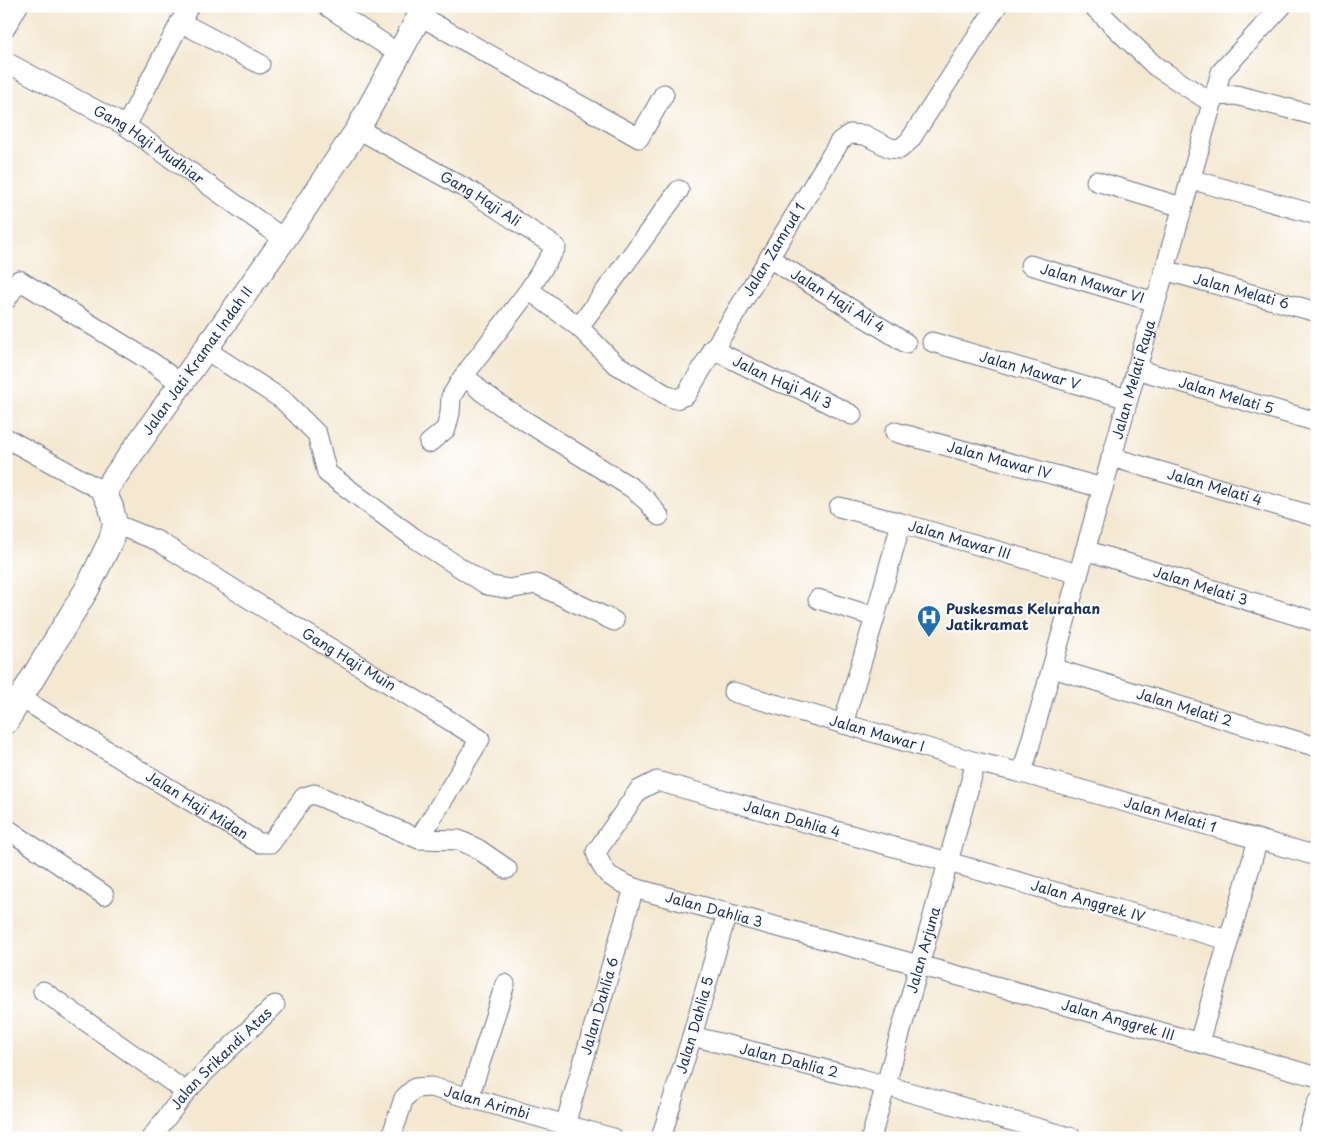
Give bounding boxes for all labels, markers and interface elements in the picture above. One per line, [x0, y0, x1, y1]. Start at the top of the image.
street label: Gang Haji Mudhiar [90, 100, 209, 189]
street label: Gang Haji Ali [437, 166, 525, 231]
street label: Jalan Zamrud 1 [737, 199, 810, 300]
street label: Jalan Mawar VI [1038, 258, 1147, 308]
street label: Jalan Haji Ali 4 [787, 263, 889, 338]
street label: Jalan Melati 6 [1191, 267, 1292, 314]
street label: Jalan Jati Kramat Indah II [137, 282, 257, 439]
street label: Jalan Melati Raya [1106, 317, 1160, 442]
street label: Jalan Mawar V [977, 345, 1083, 395]
street label: Jalan Haji Ali 3 [729, 350, 836, 414]
street label: Jalan Melati 5 [1176, 371, 1276, 419]
street label: Jalan Mawar IV [945, 435, 1054, 484]
street label: Jalan Melati 4 [1165, 463, 1265, 511]
street label: Jalan Mawar III [906, 515, 1014, 564]
street label: Jalan Melati 3 [1151, 561, 1251, 610]
place label: Puskesmas Kelurahan Jatikramat [946, 598, 1100, 635]
hospital icon: Puskesmas Kelurahan Jatikramat [916, 604, 942, 638]
street label: Gang Haji Muin [298, 622, 400, 696]
street label: Jalan Melati 2 [1134, 683, 1235, 731]
street label: Jalan Mawar I [827, 709, 927, 757]
street label: Jalan Haji Midan [142, 765, 252, 844]
street label: Jalan Melati 1 [1122, 791, 1219, 837]
street label: Jalan Dahlia 4 [741, 795, 843, 842]
street label: Jalan Anggrek IV [1028, 874, 1148, 927]
street label: Jalan Dahlia 3 [663, 886, 765, 932]
street label: Jalan Arjuna [901, 904, 945, 995]
street label: Jalan Dahlia 6 [575, 954, 623, 1057]
street label: Jalan Dahlia 5 [670, 974, 718, 1076]
street label: Jalan Anggrek III [1059, 994, 1177, 1045]
street label: Jalan Srikandi Atas [165, 1003, 276, 1114]
street label: Jalan Dahlia 2 [738, 1037, 841, 1083]
street label: Jalan Arimbi [442, 1080, 532, 1124]

